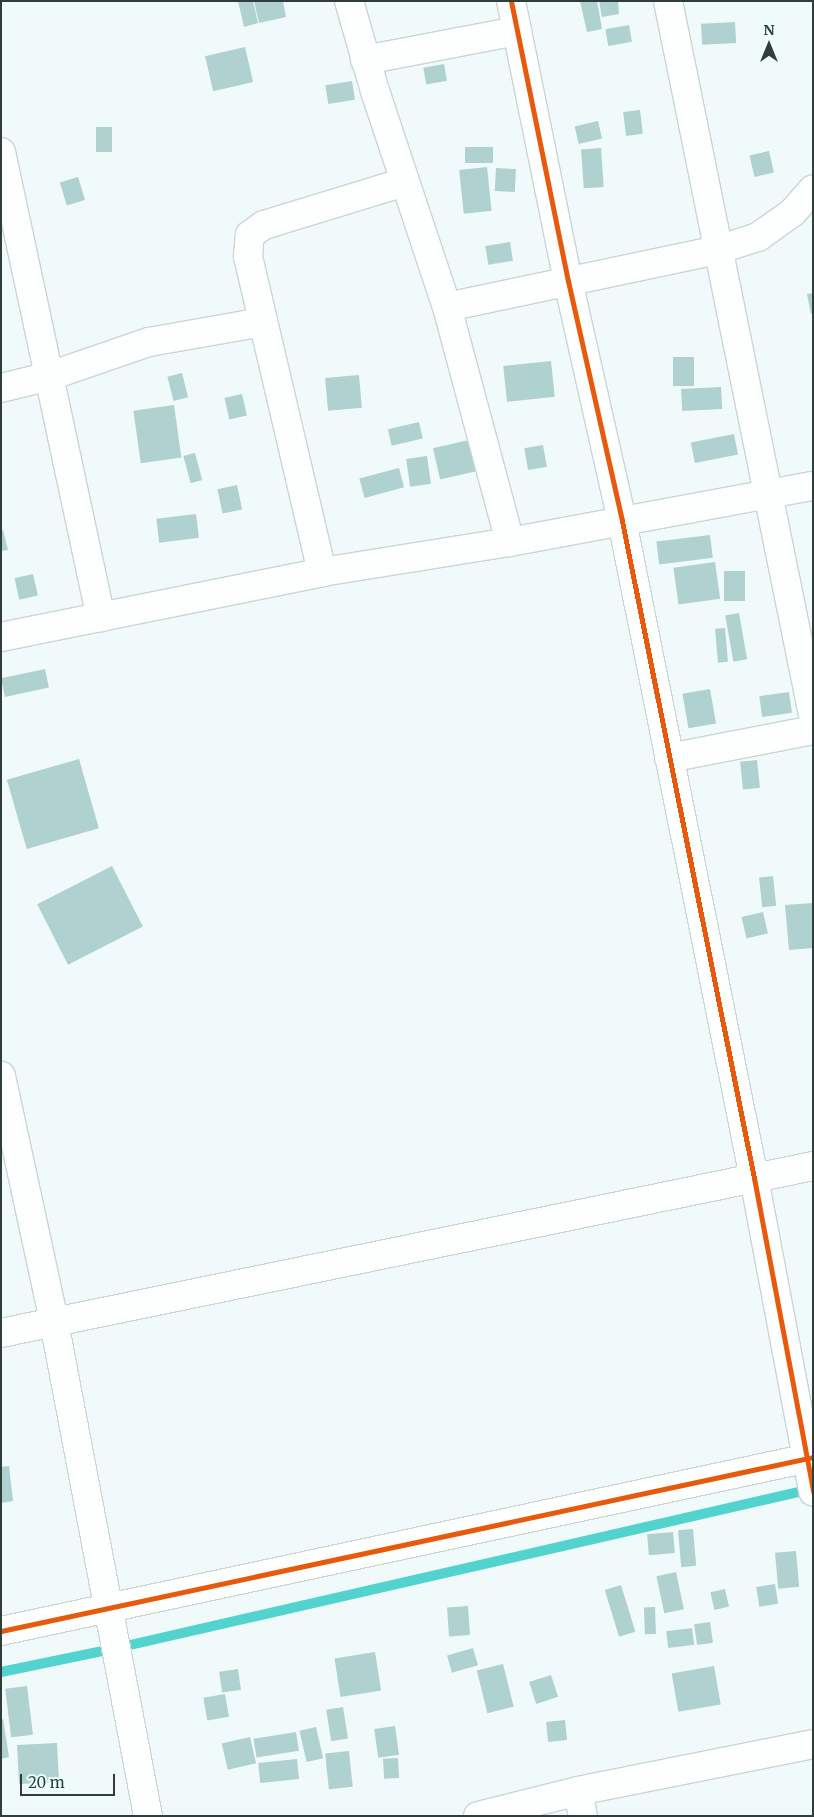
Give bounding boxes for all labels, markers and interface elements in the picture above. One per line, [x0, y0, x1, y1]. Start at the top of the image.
north arrow [744, 20, 794, 70]
text: N [763, 21, 775, 39]
scale bar [22, 1764, 118, 1796]
text: 20 m [28, 1773, 65, 1792]

